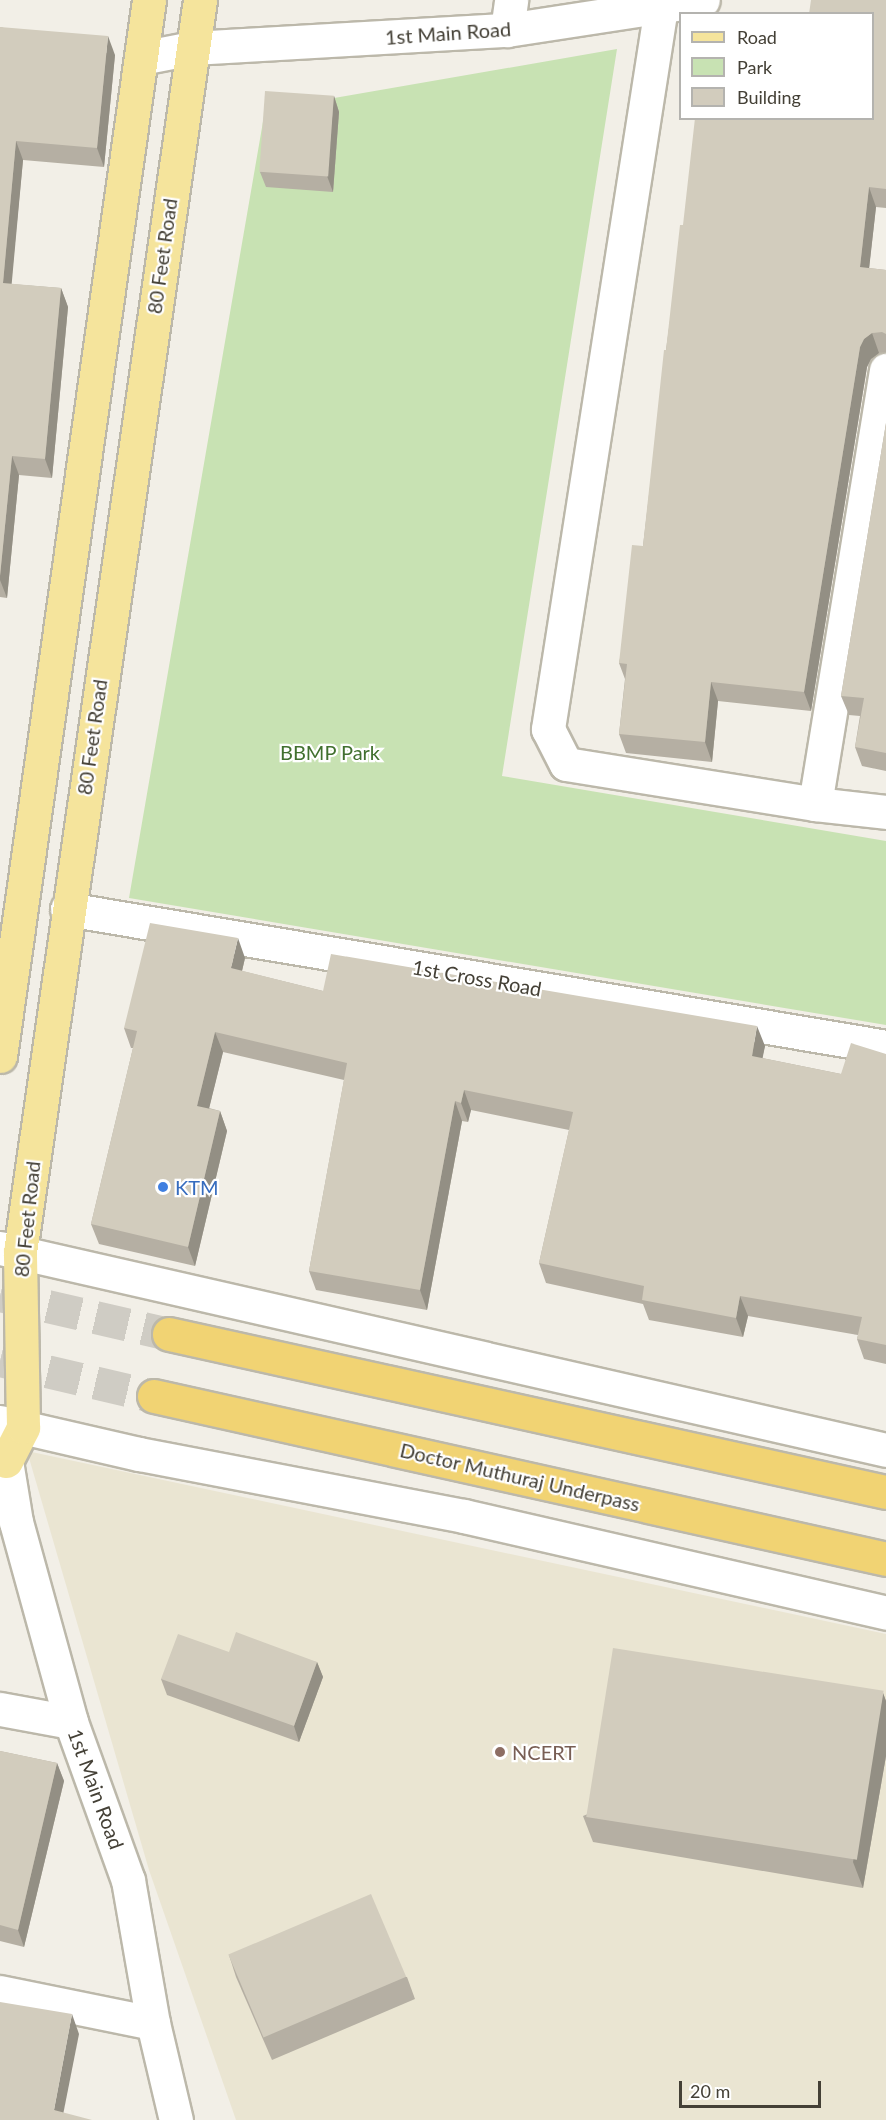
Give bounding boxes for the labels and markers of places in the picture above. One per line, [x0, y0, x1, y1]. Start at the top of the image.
place label: KTM [175, 1175, 219, 1199]
marker: KTM [156, 1180, 170, 1194]
place label: NCERT [512, 1740, 576, 1764]
marker: NCERT [493, 1745, 507, 1759]

